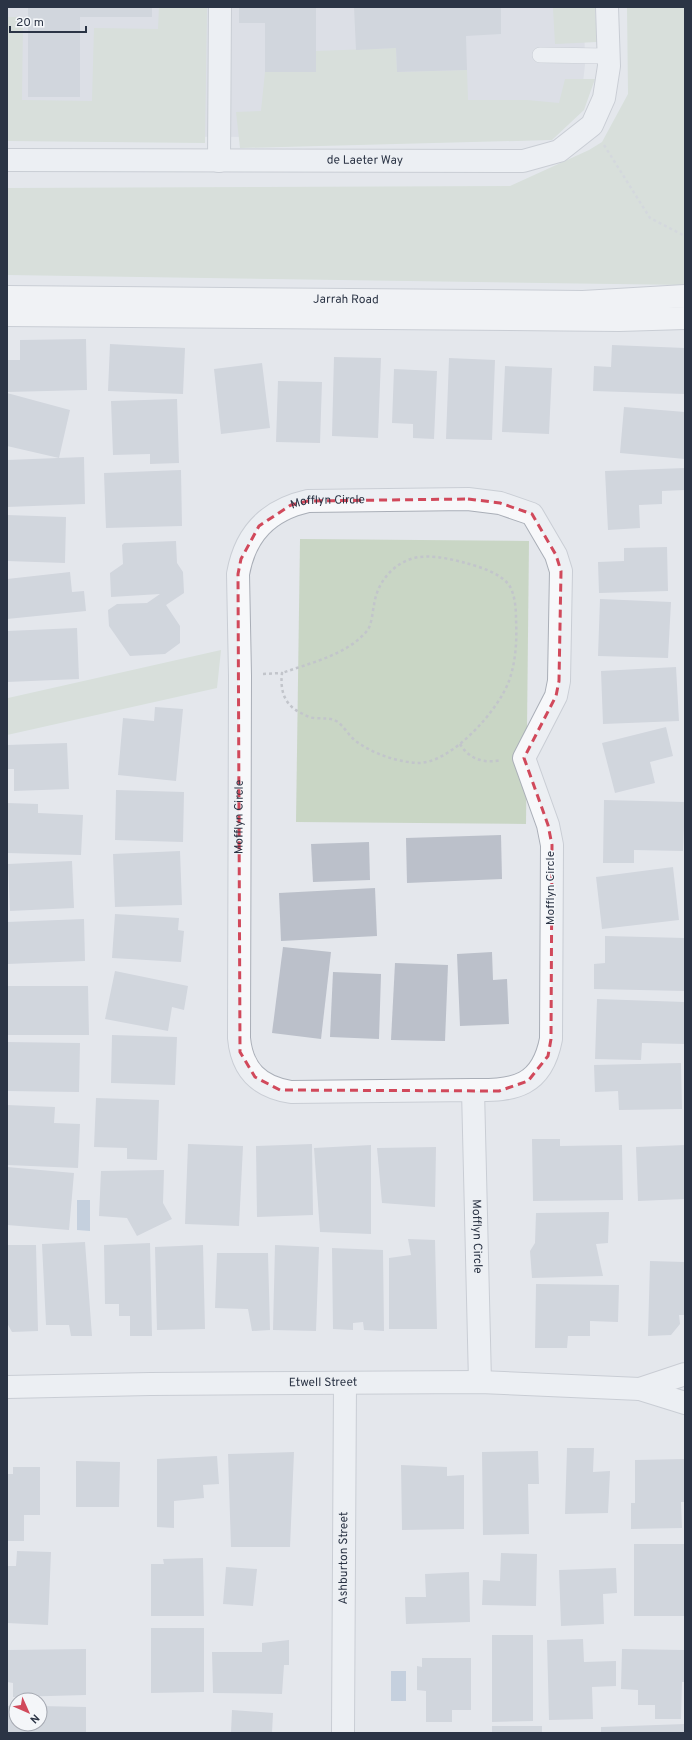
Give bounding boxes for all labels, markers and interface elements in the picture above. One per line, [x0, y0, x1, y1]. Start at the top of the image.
scale bar [10, 8, 86, 34]
text: 20 m [16, 15, 44, 31]
street label: de Laeter Way [327, 153, 403, 169]
street label: Jarrah Road [313, 292, 379, 308]
street label: Mofflyn Circle [289, 492, 365, 514]
street label: Mofflyn Circle [232, 780, 248, 854]
street label: Mofflyn Circle [543, 851, 559, 925]
street label: Mofflyn Circle [468, 1199, 485, 1274]
street label: Etwell Street [289, 1375, 357, 1391]
street label: Ashburton Street [336, 1512, 352, 1604]
north arrow [8, 1692, 48, 1732]
text: N [27, 1711, 42, 1726]

